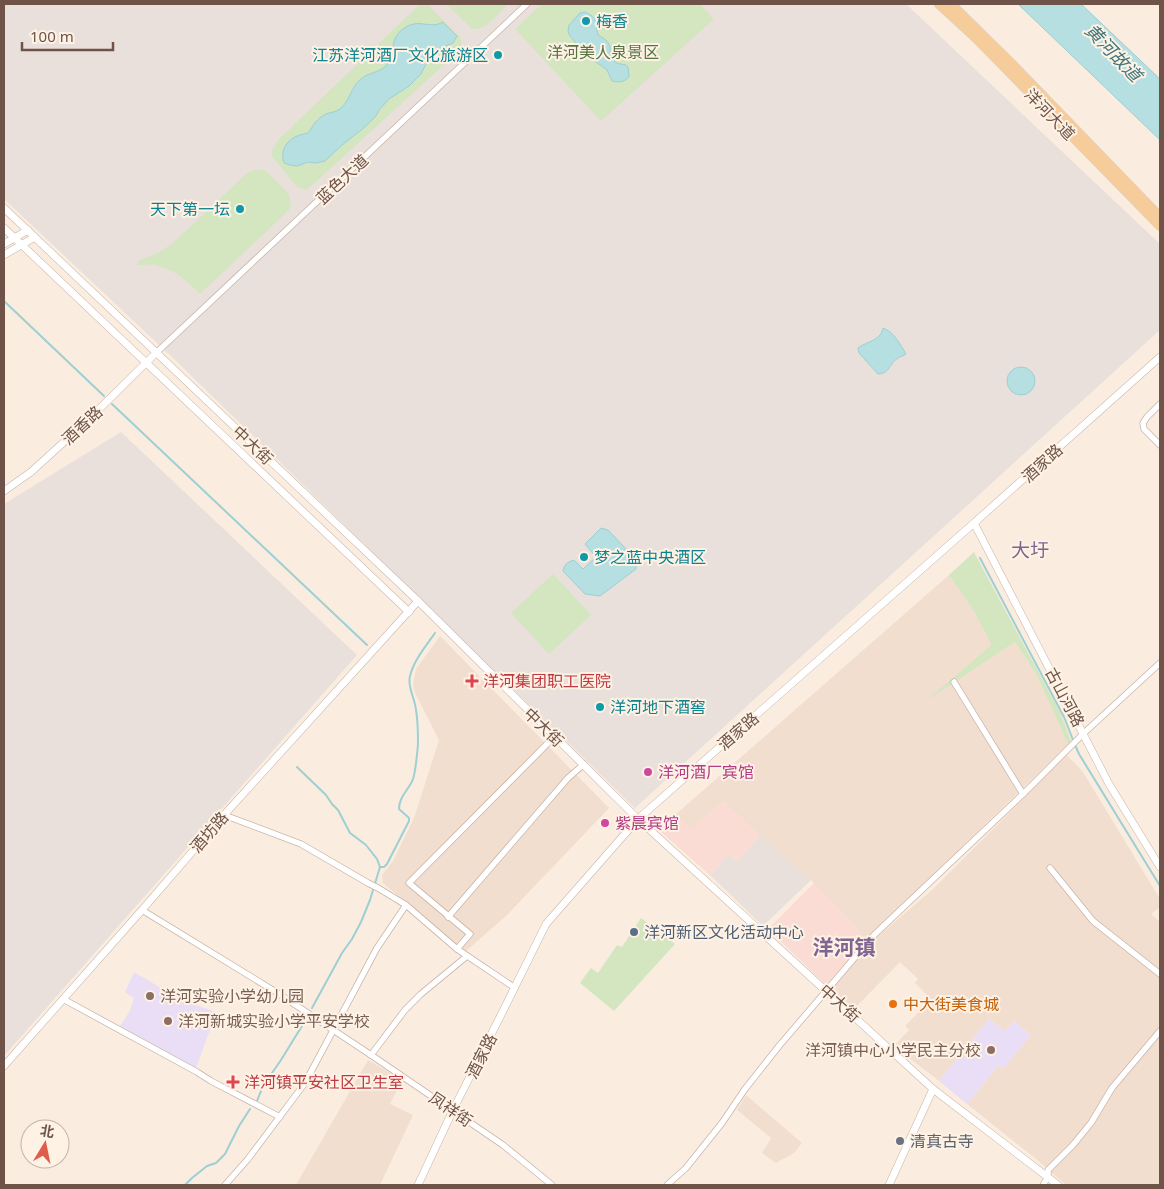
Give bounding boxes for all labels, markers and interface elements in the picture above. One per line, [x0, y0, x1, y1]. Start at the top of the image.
place label: 梅香 [596, 10, 628, 32]
marker: 梅香 [580, 15, 592, 27]
water label: 黄河故道 [1080, 18, 1149, 89]
scale bar [22, 20, 114, 52]
text: 100 m [30, 26, 74, 46]
park label: 洋河美人泉景区 [547, 41, 659, 63]
place label: 江苏洋河酒厂文化旅游区 [312, 44, 488, 66]
marker: 江苏洋河酒厂文化旅游区 [492, 49, 504, 61]
street label: 洋河大道 [1020, 83, 1080, 145]
street label: 蓝色大道 [311, 149, 373, 209]
place label: 天下第一坛 [150, 198, 230, 220]
marker: 天下第一坛 [234, 203, 246, 215]
street label: 酒香路 [57, 401, 107, 449]
street label: 中大街 [228, 421, 278, 469]
street label: 酒家路 [1017, 439, 1067, 487]
district label: 大圩 [1011, 537, 1049, 563]
place label: 梦之蓝中央酒区 [594, 546, 706, 568]
marker: 梦之蓝中央酒区 [578, 551, 590, 563]
street label: 古山河路 [1040, 664, 1090, 730]
place label: 洋河集团职工医院 [483, 670, 611, 692]
marker: 洋河集团职工医院 [465, 674, 479, 688]
place label: 洋河地下酒窖 [610, 696, 706, 718]
marker: 洋河地下酒窖 [594, 701, 606, 713]
street label: 中大街 [519, 702, 569, 752]
street label: 酒家路 [713, 707, 763, 755]
place label: 洋河酒厂宾馆 [658, 761, 754, 783]
marker: 洋河酒厂宾馆 [642, 766, 654, 778]
street label: 酒坊路 [185, 807, 233, 857]
place label: 紫晨宾馆 [615, 812, 679, 834]
marker: 紫晨宾馆 [599, 817, 611, 829]
place label: 洋河新区文化活动中心 [644, 921, 804, 943]
marker: 洋河新区文化活动中心 [628, 926, 640, 938]
district label: 洋河镇 [813, 933, 876, 961]
street label: 中大街 [815, 979, 865, 1027]
place label: 洋河实验小学幼儿园 [160, 985, 304, 1007]
marker: 洋河实验小学幼儿园 [144, 990, 156, 1002]
place label: 中大街美食城 [903, 993, 999, 1015]
marker: 中大街美食城 [887, 998, 899, 1010]
place label: 洋河新城实验小学平安学校 [178, 1010, 370, 1032]
marker: 洋河新城实验小学平安学校 [162, 1015, 174, 1027]
street label: 酒家路 [460, 1030, 502, 1082]
place label: 洋河镇中心小学民主分校 [805, 1039, 981, 1061]
marker: 洋河镇中心小学民主分校 [985, 1044, 997, 1056]
place label: 洋河镇平安社区卫生室 [244, 1071, 404, 1093]
marker: 洋河镇平安社区卫生室 [226, 1075, 240, 1089]
street label: 凤祥街 [425, 1086, 477, 1132]
north arrow [20, 1119, 70, 1169]
text: 北 [39, 1120, 56, 1141]
place label: 清真古寺 [910, 1130, 974, 1152]
marker: 清真古寺 [894, 1135, 906, 1147]

